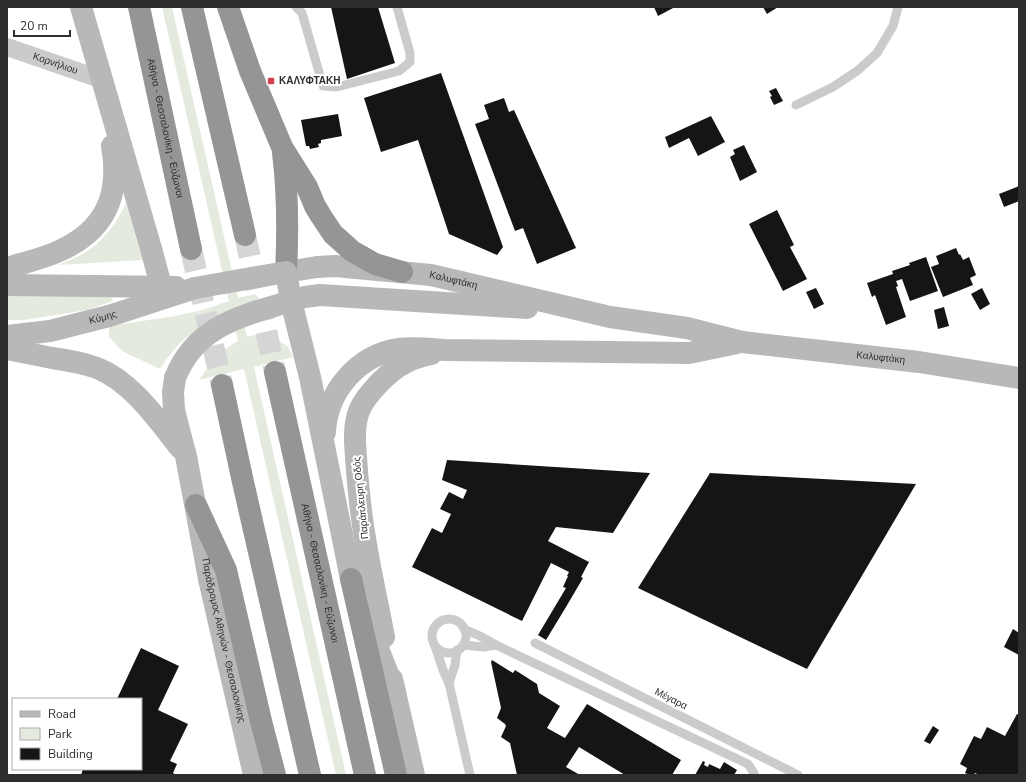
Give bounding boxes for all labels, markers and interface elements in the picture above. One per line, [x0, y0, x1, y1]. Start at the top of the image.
scale bar [14, 12, 70, 38]
text: 20 m [20, 18, 48, 34]
street label: Κορνήλιου [31, 49, 80, 78]
street label: Αθήνα - Θεσσαλονίκη - Εύζωνοι [143, 57, 187, 199]
place label: ΚΑΛΥΦΤΑΚΗ [279, 74, 340, 88]
marker: ΚΑΛΥΦΤΑΚΗ [266, 76, 276, 86]
street label: Καλυφτάκη [428, 268, 479, 293]
street label: Κύμης [88, 307, 119, 328]
street label: Καλυφτάκη [856, 348, 906, 367]
street label: Παράπλευρη Οδός [350, 456, 372, 540]
street label: Αθήνα - Θεσσαλονίκη - Εύζωνοι [298, 502, 342, 644]
street label: Παράδρομος Αθηνών - Θεσσαλονίκης [198, 557, 249, 724]
street label: Μέγαρα [652, 685, 690, 713]
legend [12, 698, 142, 770]
text: Road [48, 706, 76, 722]
text: Park [48, 726, 73, 742]
text: Building [48, 746, 93, 762]

